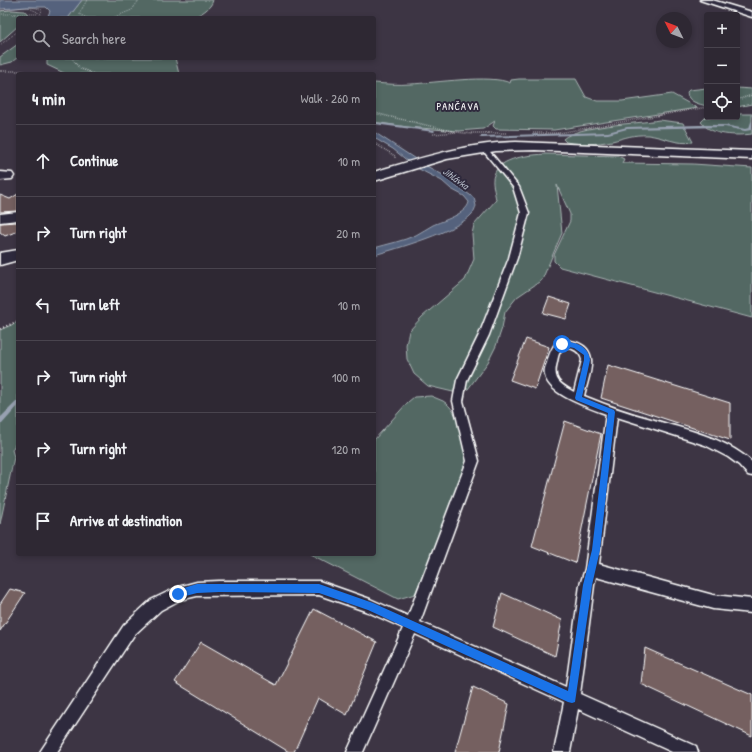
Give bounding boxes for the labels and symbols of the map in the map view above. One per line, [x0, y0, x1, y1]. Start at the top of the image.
north arrow [656, 12, 692, 48]
district label: PANČAVA [437, 100, 479, 113]
water label: Jihlávka [440, 165, 472, 193]
route start [553, 335, 571, 353]
route end [169, 585, 187, 603]

